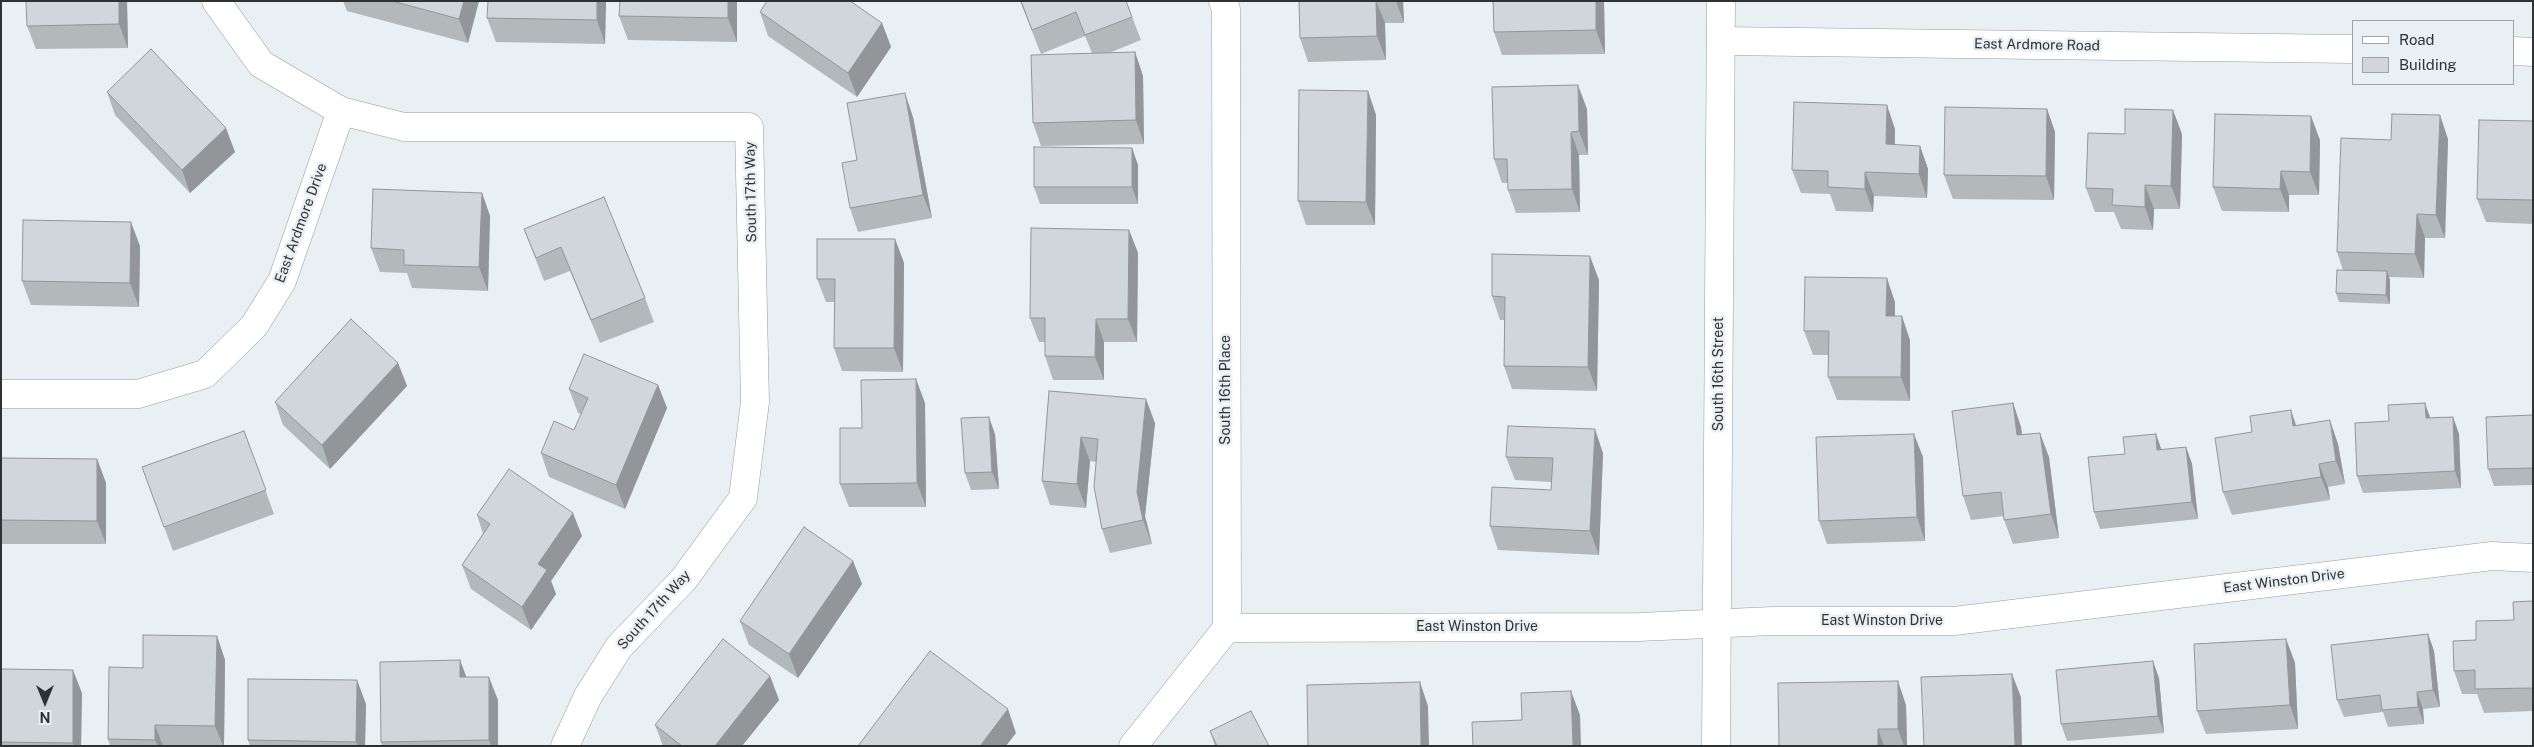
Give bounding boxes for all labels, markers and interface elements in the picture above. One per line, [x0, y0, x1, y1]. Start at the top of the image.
legend [2352, 20, 2514, 85]
text: Road [2399, 31, 2435, 48]
street label: East Ardmore Road [1974, 36, 2100, 54]
text: Building [2399, 56, 2457, 73]
street label: South 17th Way [742, 141, 760, 243]
street label: East Ardmore Drive [272, 161, 330, 285]
street label: South 16th Street [1711, 317, 1727, 431]
street label: South 16th Place [1218, 335, 1234, 445]
street label: East Winston Drive [2222, 565, 2346, 597]
street label: South 17th Way [614, 567, 694, 653]
street label: East Winston Drive [1821, 613, 1943, 629]
street label: East Winston Drive [1416, 619, 1538, 635]
north arrow [20, 677, 70, 727]
text: N [40, 709, 50, 725]

